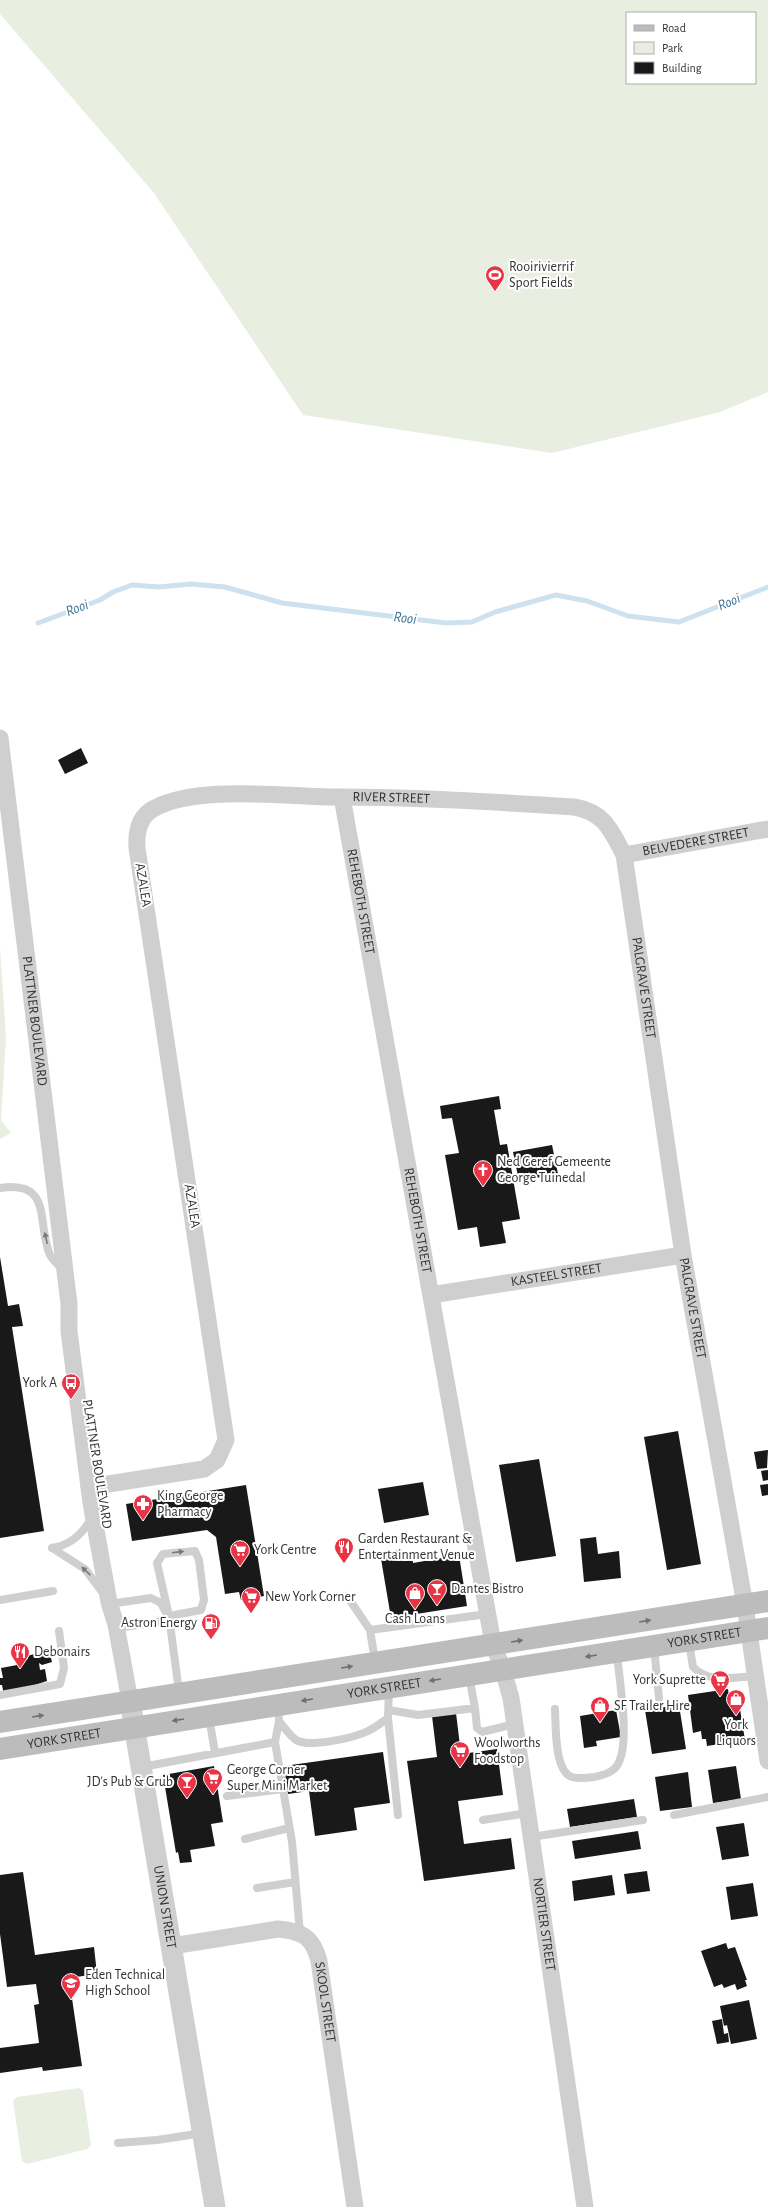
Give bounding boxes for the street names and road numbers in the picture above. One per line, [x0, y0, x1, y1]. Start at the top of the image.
street label: RIVER STREET [353, 790, 430, 806]
street label: BELVEDERE STREET [641, 826, 750, 859]
street label: REHEBOTH STREET [344, 847, 377, 955]
street label: AZALEA [133, 862, 153, 908]
street label: PALGRAVE STREET [629, 936, 658, 1040]
street label: PLATTNER BOULEVARD [20, 955, 49, 1087]
street label: REHEBOTH STREET [401, 1166, 434, 1274]
street label: AZALEA [182, 1183, 202, 1229]
street label: PALGRAVE STREET [677, 1256, 708, 1360]
street label: KASTEEL STREET [510, 1261, 603, 1289]
street label: PLATTNER BOULEVARD [80, 1398, 114, 1530]
street label: YORK STREET [666, 1625, 743, 1651]
street label: YORK STREET [346, 1676, 423, 1701]
street label: YORK STREET [26, 1726, 102, 1752]
street label: UNION STREET [151, 1865, 179, 1950]
street label: NORTIER STREET [530, 1877, 558, 1972]
street label: SKOOL STREET [312, 1961, 338, 2043]

